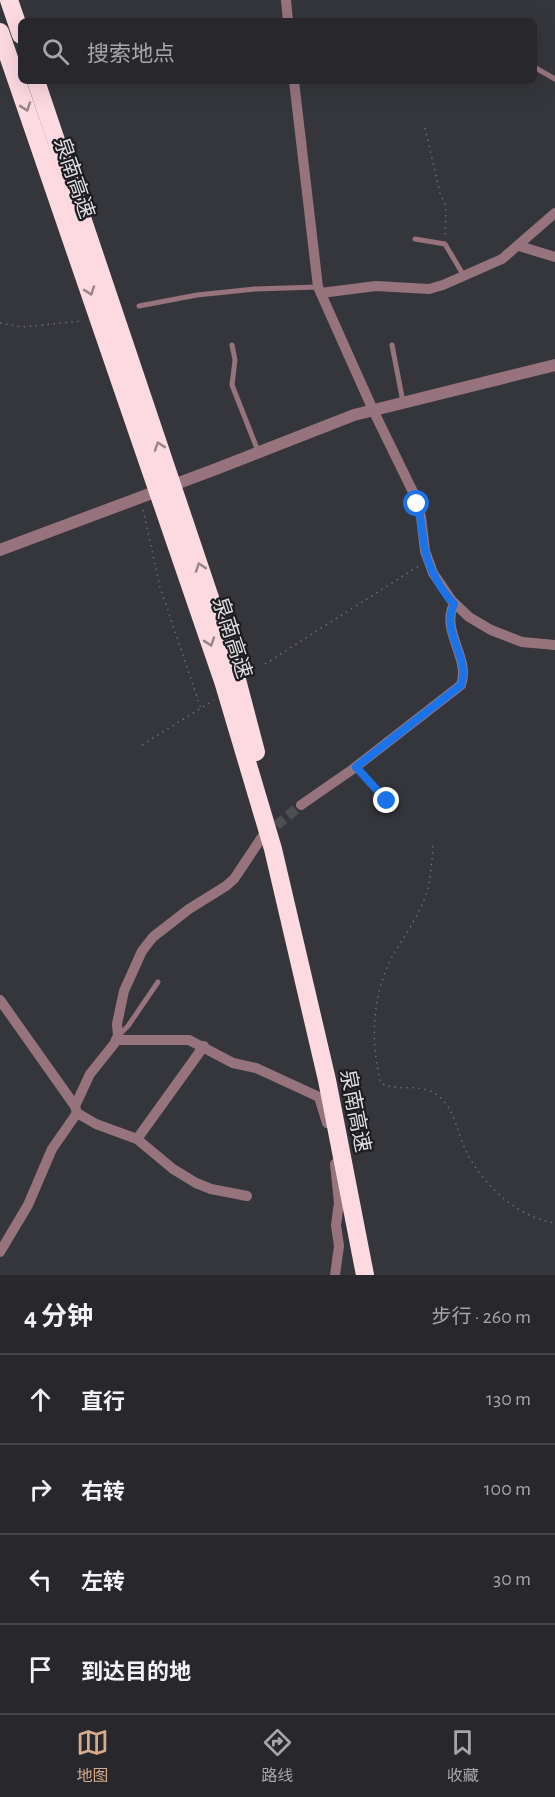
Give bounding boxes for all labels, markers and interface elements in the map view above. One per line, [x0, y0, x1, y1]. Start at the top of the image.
search box [18, 18, 537, 84]
icon: search [39, 35, 72, 68]
text: 搜索地点 [87, 43, 175, 65]
one-way arrow [19, 101, 31, 112]
street label: 泉南高速 [50, 135, 99, 221]
one-way arrow [82, 285, 95, 296]
one-way arrow [154, 441, 167, 452]
route start [403, 490, 429, 516]
one-way arrow [195, 562, 207, 573]
street label: 泉南高速 [209, 595, 256, 681]
one-way arrow [202, 636, 215, 647]
route end [373, 787, 399, 813]
street label: 泉南高速 [337, 1068, 374, 1154]
text: 4 分钟 [24, 1304, 93, 1330]
text: 步行 · 260 m [431, 1307, 531, 1327]
icon: ahead [24, 1383, 57, 1416]
text: 130 m [486, 1389, 531, 1409]
text: 直行 [81, 1391, 125, 1413]
icon: right [24, 1473, 57, 1506]
text: 100 m [484, 1479, 531, 1499]
text: 右转 [81, 1481, 125, 1503]
icon: left [24, 1563, 57, 1596]
text: 30 m [493, 1569, 531, 1589]
text: 左转 [81, 1571, 125, 1593]
icon: arrive [24, 1653, 57, 1686]
text: 到达目的地 [81, 1661, 191, 1683]
tab: 地图 [76, 1726, 109, 1786]
tab: 路线 [261, 1726, 294, 1786]
tab: 收藏 [446, 1726, 479, 1786]

